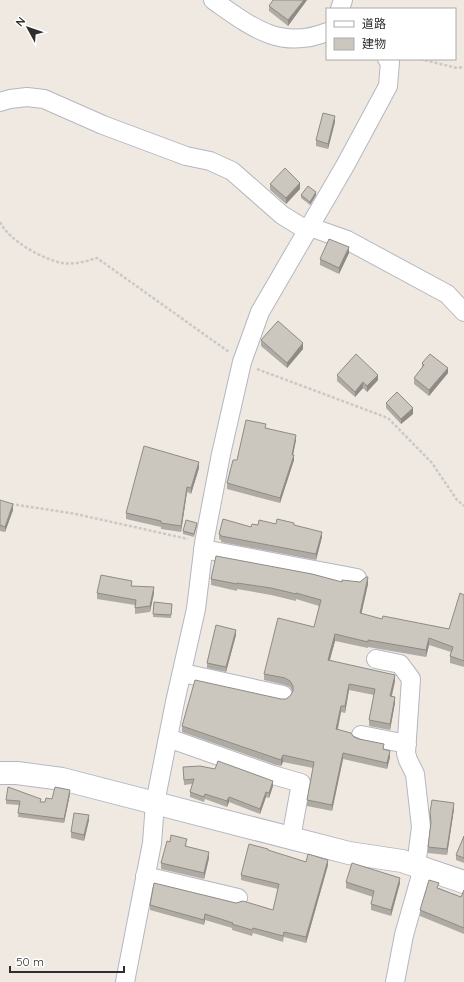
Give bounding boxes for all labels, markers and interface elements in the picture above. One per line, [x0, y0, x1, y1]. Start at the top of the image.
north arrow [8, 8, 48, 48]
legend [326, 8, 456, 60]
text: N [12, 14, 28, 29]
text: 道路 [362, 16, 386, 31]
text: 建物 [362, 36, 386, 51]
scale bar [10, 948, 124, 974]
text: 50 m [16, 954, 44, 969]

